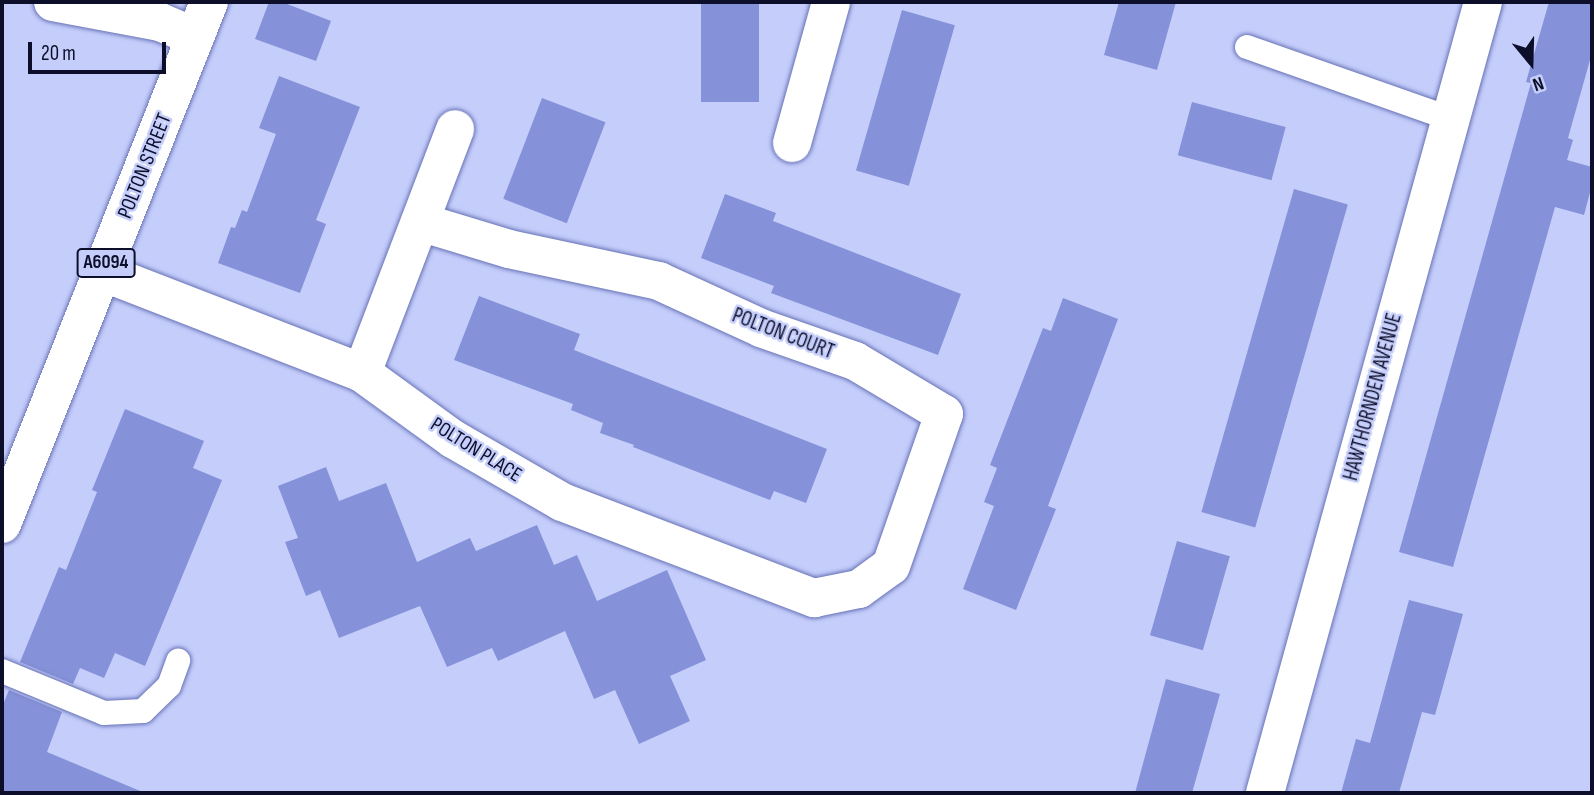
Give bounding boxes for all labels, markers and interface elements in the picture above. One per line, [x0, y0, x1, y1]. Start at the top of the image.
scale bar [32, 28, 170, 72]
north arrow [1496, 28, 1566, 98]
text: 20 m [41, 41, 76, 66]
text: N [1529, 71, 1547, 96]
street label: POLTON STREET [113, 110, 177, 222]
road number: A6094 [76, 247, 136, 278]
street label: POLTON COURT [729, 303, 837, 365]
street label: HAWTHORNDEN AVENUE [1339, 311, 1407, 483]
street label: POLTON PLACE [426, 412, 526, 488]

